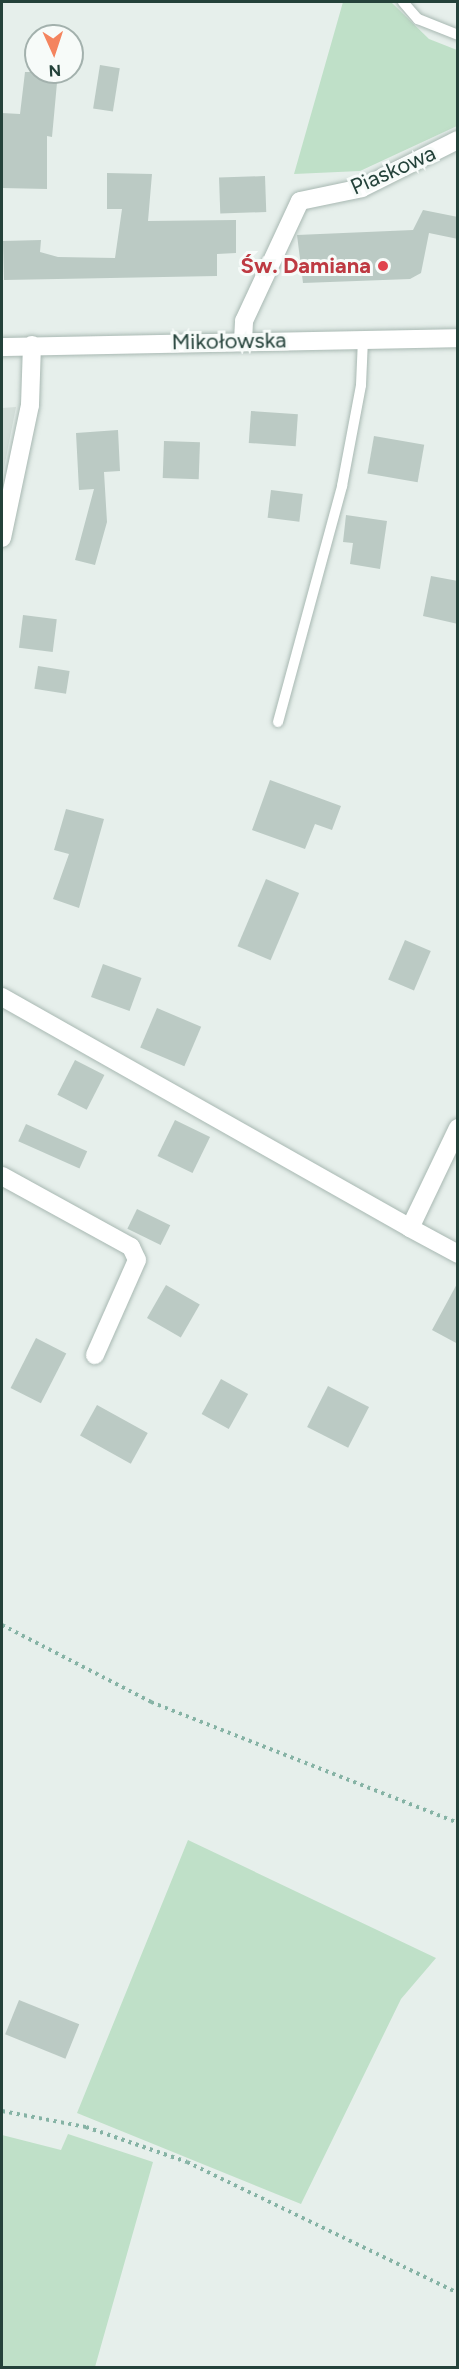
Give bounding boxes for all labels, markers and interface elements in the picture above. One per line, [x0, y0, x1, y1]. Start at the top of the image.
north arrow [24, 24, 84, 84]
text: N [48, 61, 62, 80]
street label: Piaskowa [346, 140, 440, 200]
place label: Św. Damiana [241, 253, 371, 279]
marker: Św. Damiana [376, 259, 390, 273]
street label: Mikołowska [171, 327, 287, 355]

